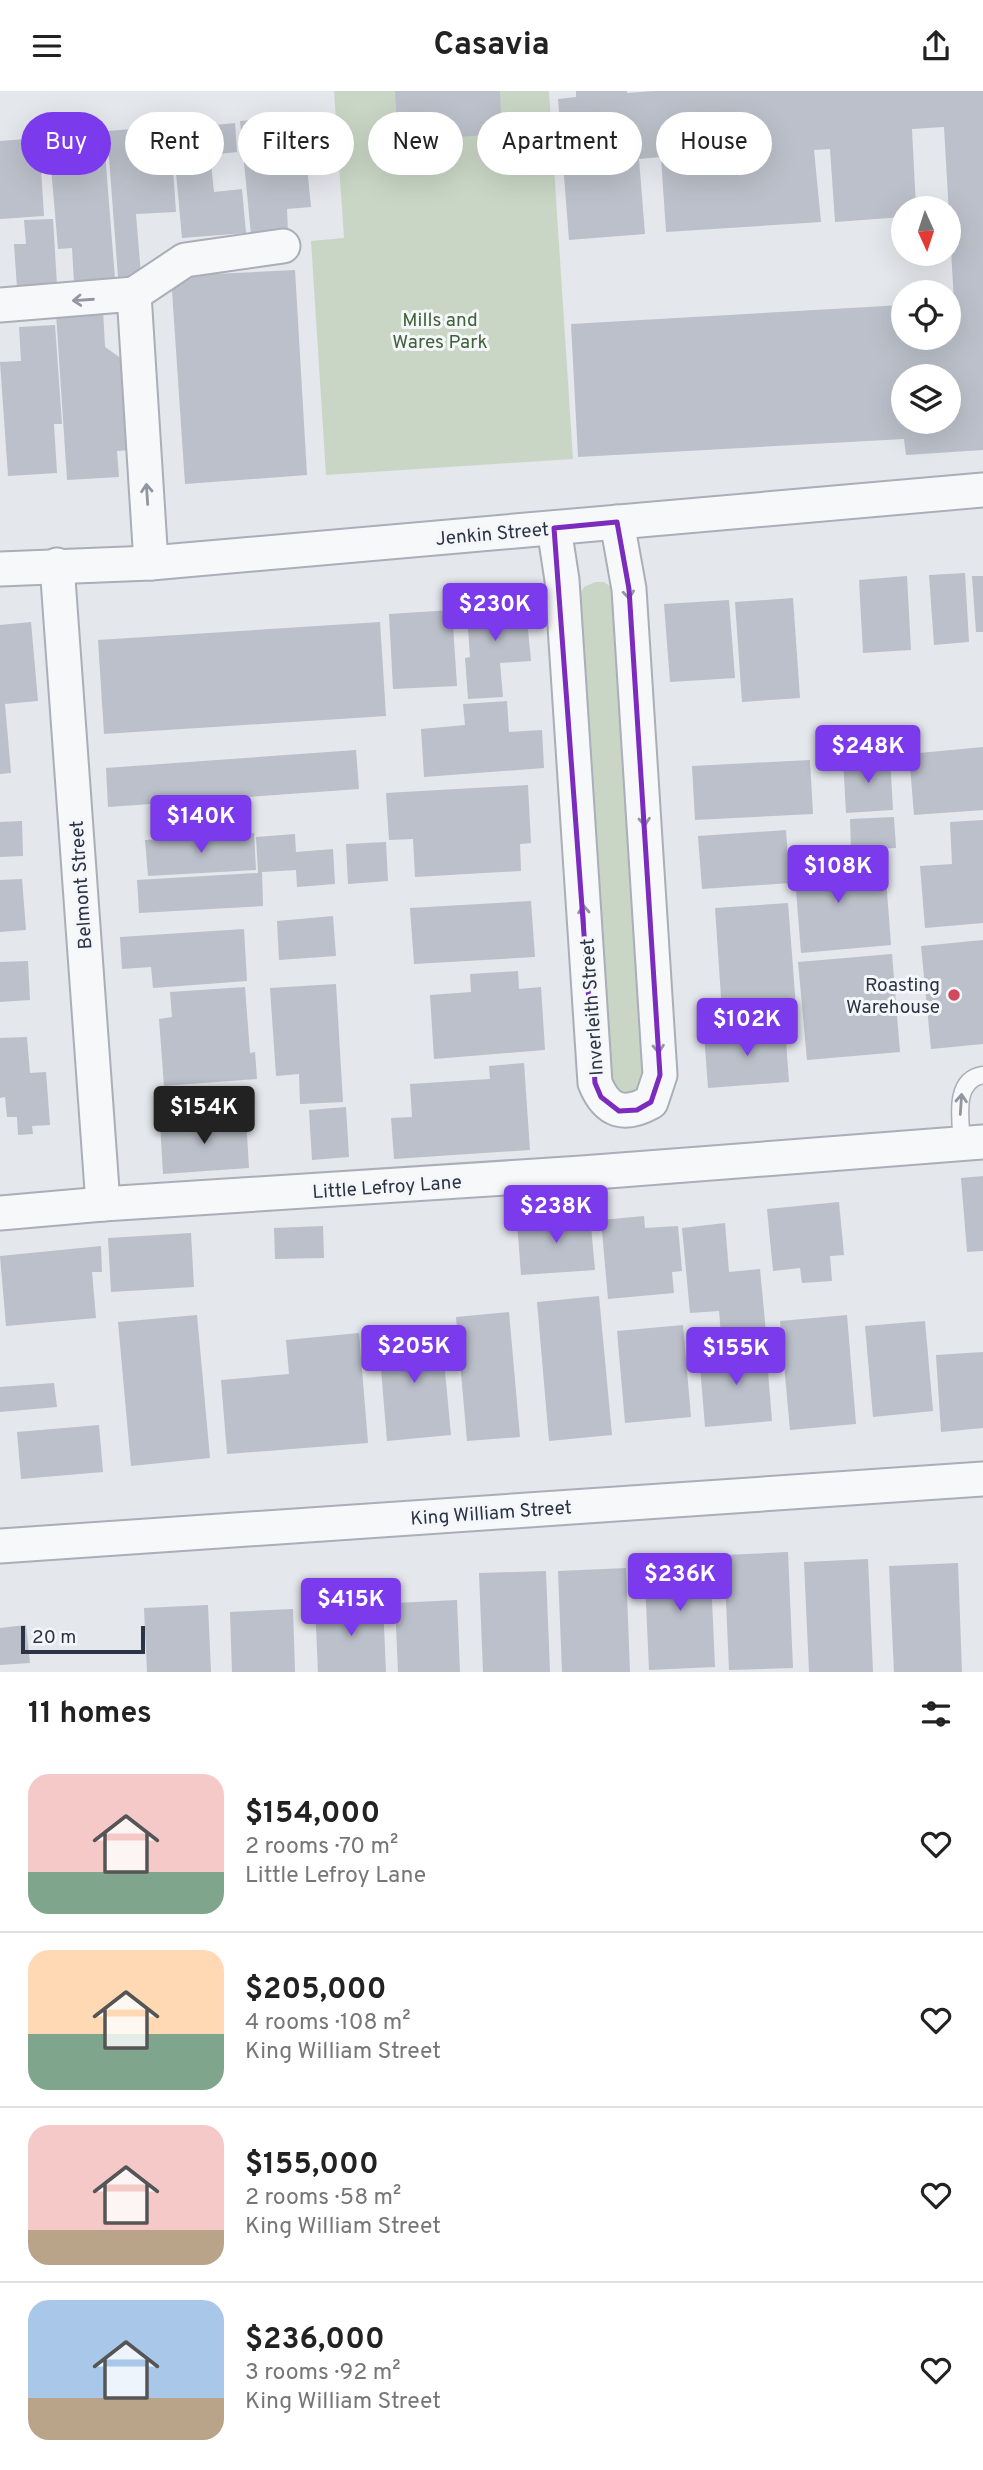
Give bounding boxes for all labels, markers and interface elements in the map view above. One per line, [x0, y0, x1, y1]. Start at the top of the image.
text: Casavia [433, 26, 550, 66]
icon: menu [28, 27, 66, 65]
icon: share [917, 27, 955, 65]
chip: Buy [21, 112, 111, 175]
chip: Rent [125, 112, 224, 175]
chip: Filters [238, 112, 354, 175]
chip: New [368, 112, 463, 175]
chip: Apartment [477, 112, 642, 175]
chip: House [656, 112, 772, 175]
north arrow [891, 196, 961, 266]
map controls [891, 196, 961, 434]
button: locate [891, 280, 961, 350]
one-way arrow [72, 293, 95, 306]
park label: Mills and Wares Park [392, 309, 488, 355]
button: layers [891, 364, 961, 434]
one-way arrow [140, 484, 153, 506]
street label: Jenkin Street [434, 518, 550, 552]
one-way arrow [622, 578, 635, 600]
pin: $230K [446, 583, 544, 643]
text: $230K [459, 591, 531, 620]
pin: $248K [819, 725, 917, 785]
text: $248K [831, 733, 905, 762]
pin: $140K [152, 795, 250, 855]
text: $140K [166, 803, 236, 832]
one-way arrow [637, 805, 650, 828]
street label: Belmont Street [66, 820, 98, 950]
pin: $108K [789, 845, 887, 905]
text: $108K [804, 853, 872, 882]
one-way arrow [577, 904, 590, 927]
street label: Inverleith Street [576, 937, 610, 1076]
place label: Roasting Warehouse [846, 974, 940, 1020]
marker: Roasting Warehouse [946, 987, 962, 1003]
pin: $102K [698, 999, 796, 1058]
text: $102K [713, 1006, 781, 1035]
one-way arrow [652, 1032, 665, 1055]
pin: $154K [155, 1087, 253, 1146]
one-way arrow [955, 1092, 968, 1115]
text: $154K [170, 1094, 238, 1123]
street label: Little Lefroy Lane [312, 1171, 463, 1205]
pin: $238K [507, 1185, 605, 1245]
text: $238K [520, 1193, 592, 1222]
pin: $205K [365, 1325, 463, 1385]
pin: $155K [687, 1327, 785, 1387]
text: $205K [377, 1333, 451, 1362]
text: $155K [702, 1335, 770, 1364]
street label: King William Street [410, 1496, 573, 1532]
pin: $236K [631, 1553, 729, 1613]
text: $236K [644, 1561, 716, 1590]
pin: $415K [302, 1579, 400, 1638]
text: $415K [317, 1586, 385, 1615]
scale bar [21, 1623, 145, 1655]
text: 20 m [32, 1626, 76, 1650]
icon: filters [917, 1695, 955, 1733]
text: 11 homes [28, 1696, 152, 1733]
text: $154,000 [245, 1796, 380, 1833]
icon: home [84, 1802, 168, 1886]
icon: heart [917, 1825, 955, 1863]
text: 2 rooms · 70 m² [245, 1833, 398, 1862]
text: Little Lefroy Lane [245, 1862, 426, 1891]
text: $205,000 [245, 1972, 386, 2009]
icon: home [84, 1978, 168, 2062]
icon: heart [917, 2001, 955, 2039]
text: 4 rooms · 108 m² [245, 2009, 411, 2038]
text: King William Street [245, 2038, 441, 2067]
text: $155,000 [245, 2147, 379, 2184]
icon: home [84, 2153, 168, 2237]
icon: heart [917, 2176, 955, 2214]
text: 2 rooms · 58 m² [245, 2184, 401, 2213]
text: King William Street [245, 2213, 441, 2242]
text: $236,000 [245, 2322, 385, 2359]
icon: home [84, 2328, 168, 2412]
icon: heart [917, 2351, 955, 2389]
text: 3 rooms · 92 m² [245, 2359, 401, 2388]
text: King William Street [245, 2388, 441, 2417]

